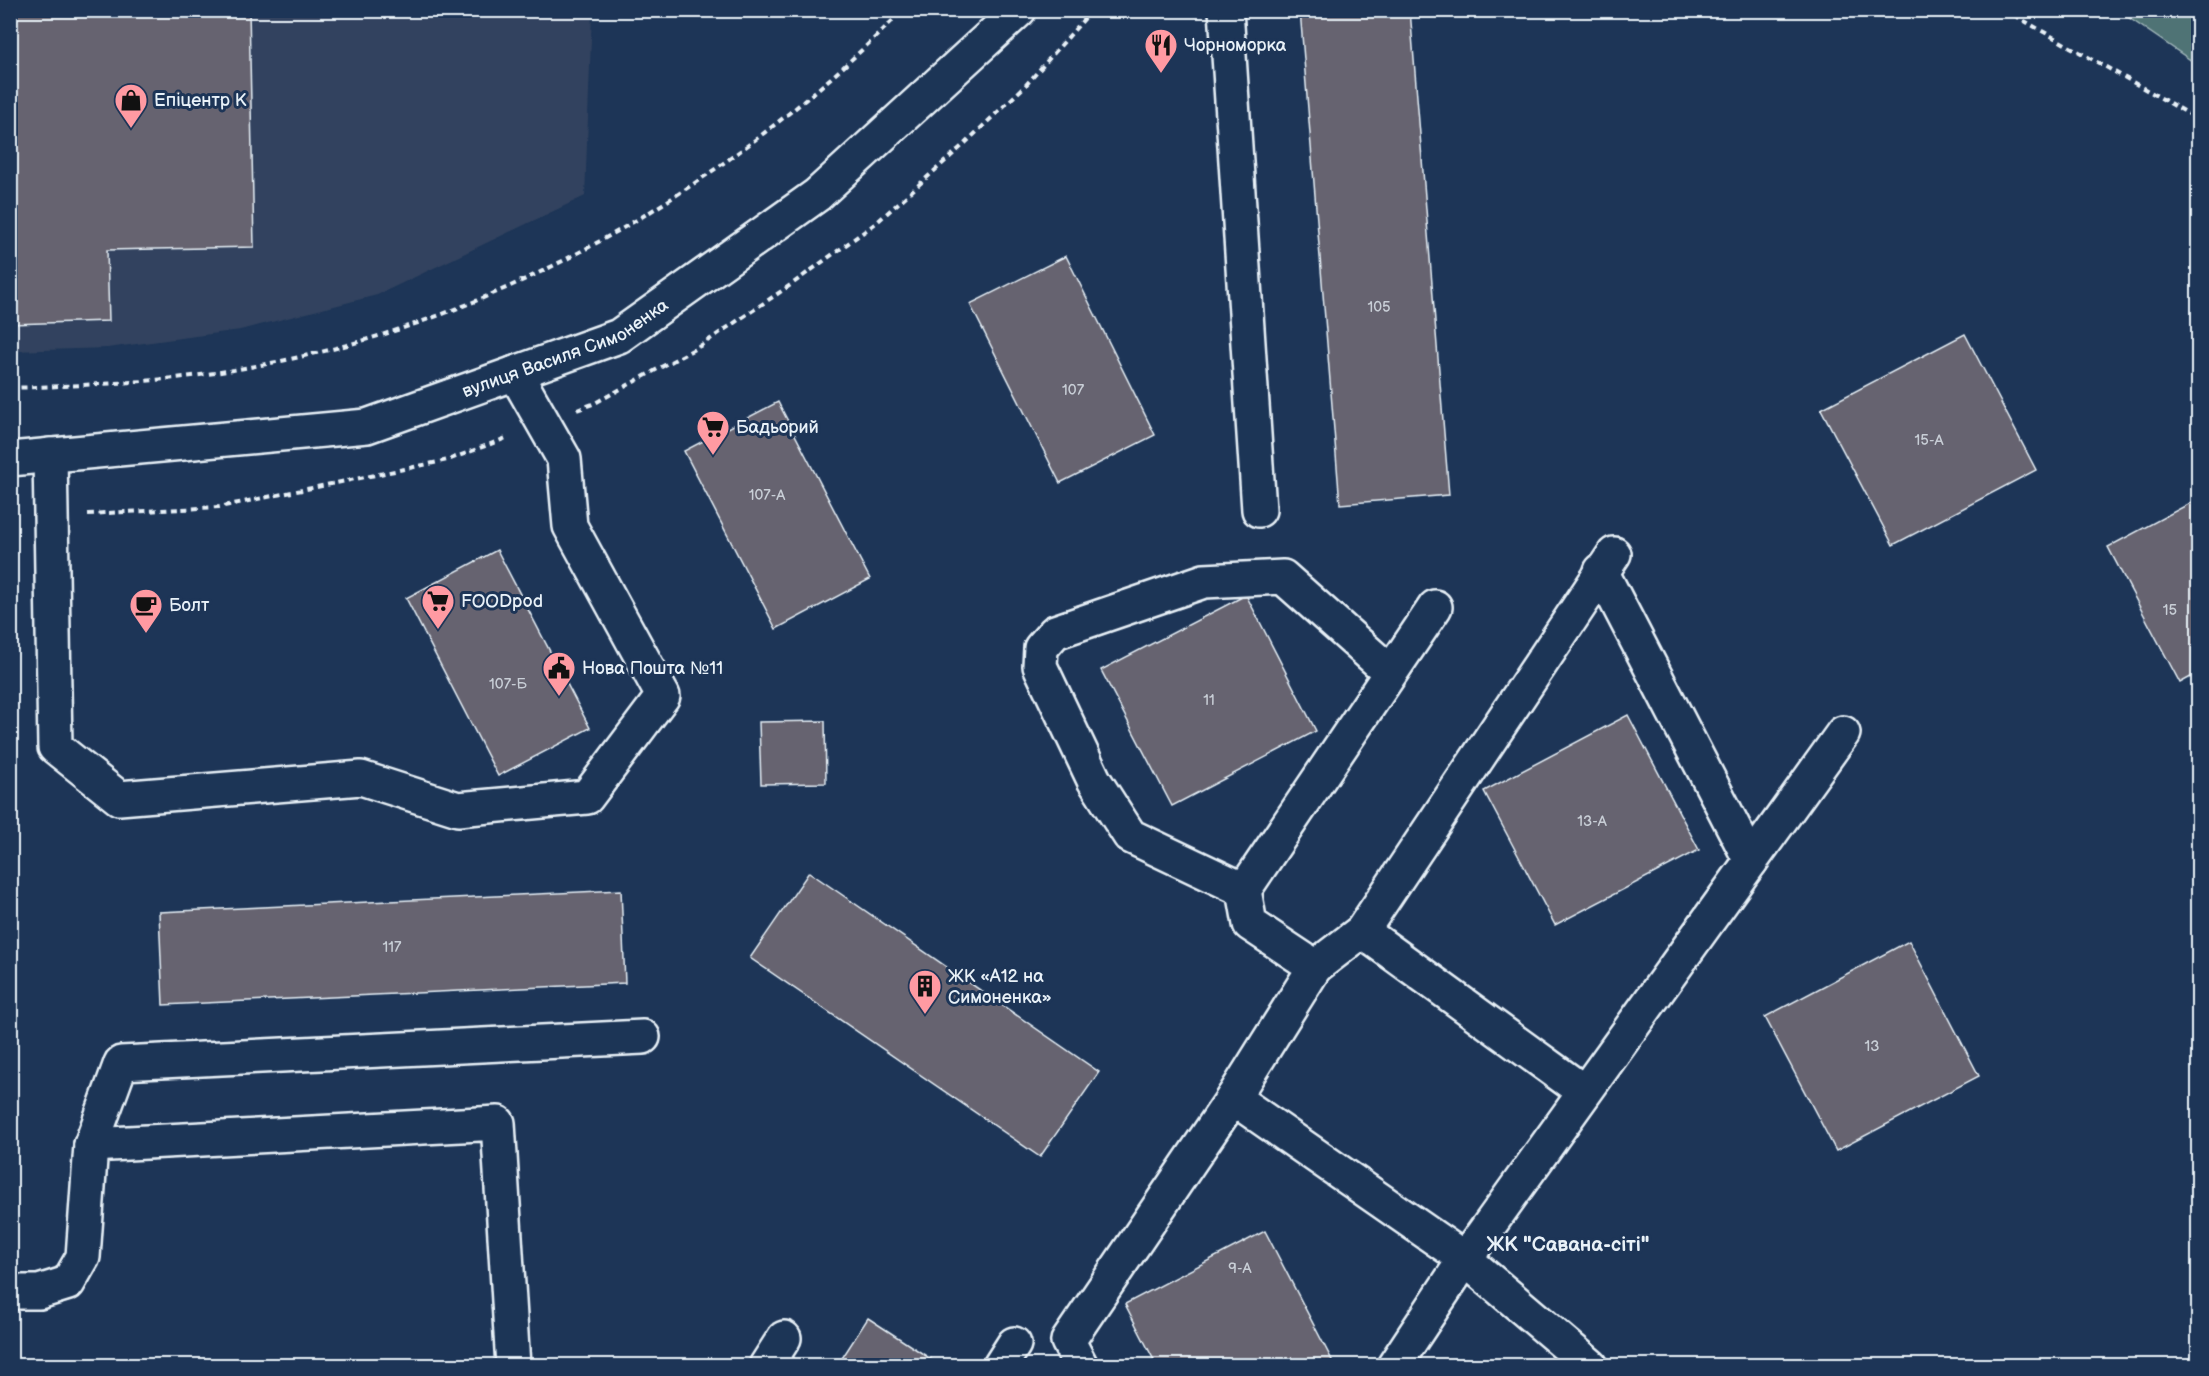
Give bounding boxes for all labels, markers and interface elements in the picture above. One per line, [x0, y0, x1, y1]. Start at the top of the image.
restaurant icon: Чорноморка [1143, 27, 1179, 74]
place label: Чорноморка [1184, 35, 1287, 56]
shop icon: Епіцентр К [113, 82, 149, 129]
place label: Епіцентр К [154, 90, 247, 111]
street label: вулиця Василя Симоненка [459, 294, 673, 402]
house number: 105 [1367, 298, 1391, 317]
house number: 107 [1062, 381, 1085, 400]
supermarket icon: Бадьорий [695, 409, 731, 456]
place label: Бадьорий [736, 417, 819, 438]
house number: 15-А [1915, 431, 1944, 450]
house number: 107-А [749, 486, 786, 505]
supermarket icon: FOODpod [420, 583, 456, 630]
cafe icon: Болт [128, 587, 164, 634]
place label: FOODpod [461, 591, 543, 612]
place label: Болт [169, 595, 210, 616]
house number: 15 [2163, 601, 2177, 620]
public building icon: Нова Пошта №11 [541, 650, 577, 697]
place label: Нова Пошта №11 [582, 658, 723, 679]
house number: 107-Б [489, 675, 528, 694]
house number: 11 [1203, 691, 1215, 710]
house number: 13-А [1577, 812, 1608, 831]
house number: 117 [383, 938, 402, 957]
place label: ЖК «А12 на Симоненка» [948, 966, 1052, 1008]
building icon: ЖК «А12 на Симоненка» [907, 968, 943, 1015]
house number: 13 [1864, 1037, 1880, 1056]
district label: ЖК "Савана-сіті" [1486, 1233, 1650, 1257]
house number: 9-А [1228, 1259, 1253, 1278]

